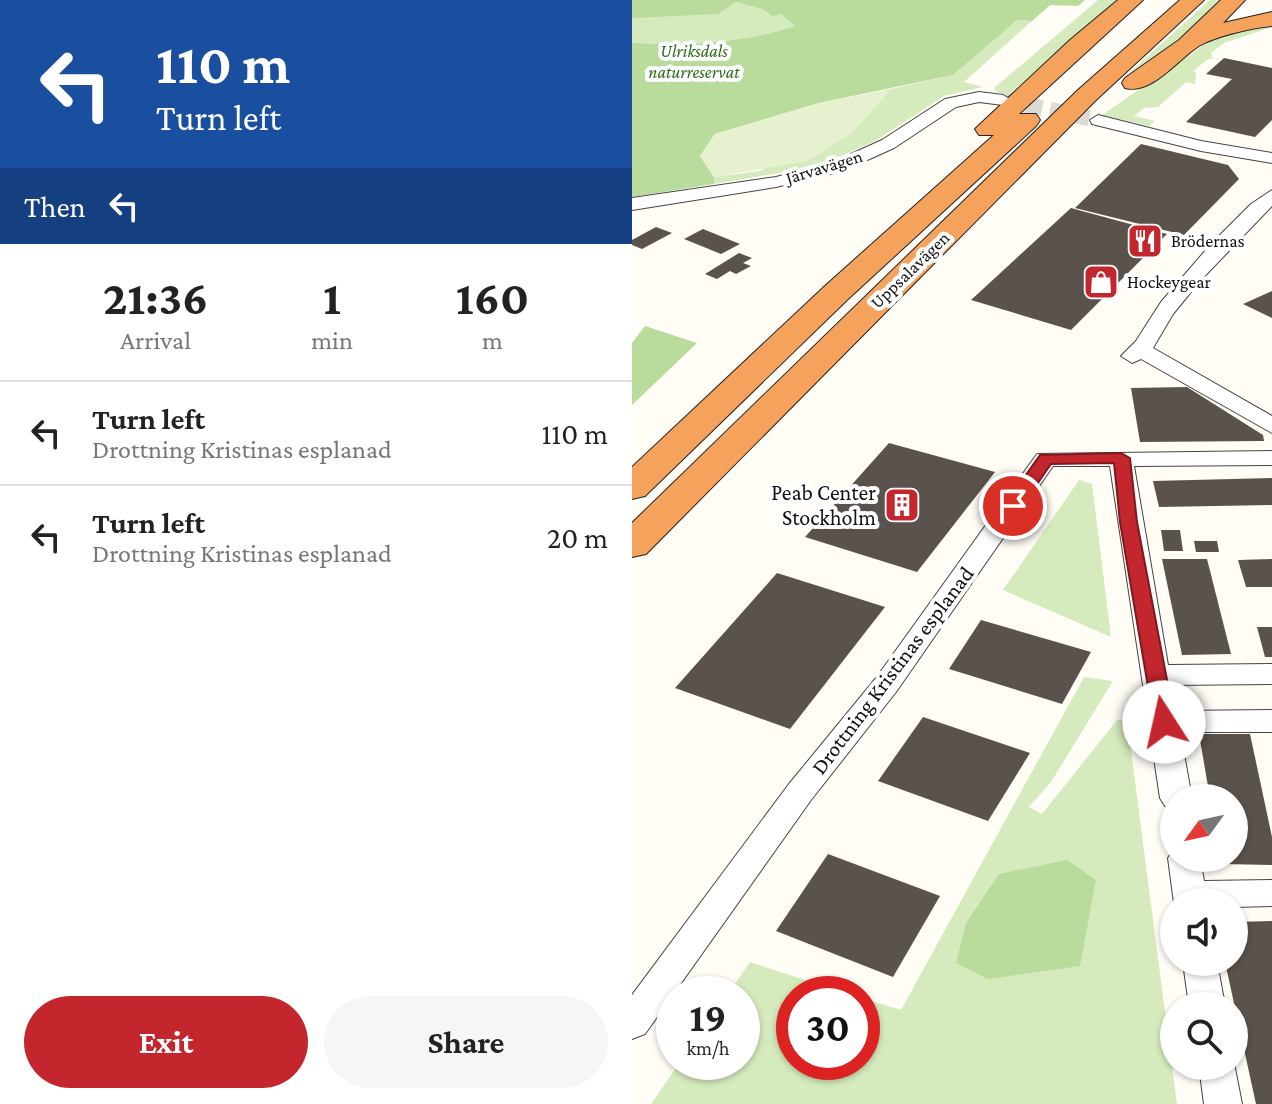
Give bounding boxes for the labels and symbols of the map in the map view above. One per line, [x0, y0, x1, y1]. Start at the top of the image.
park label: Ulriksdals naturreservat [648, 41, 740, 82]
street label: Järvavägen [781, 146, 865, 189]
restaurant icon: Brödernas [1126, 222, 1164, 260]
street label: Uppsalavägen [867, 227, 954, 312]
place label: Brödernas [1171, 231, 1245, 251]
shop icon: Hockeygear [1082, 263, 1120, 301]
place label: Hockeygear [1127, 272, 1212, 292]
pin [979, 472, 1047, 540]
place label: Peab Center Stockholm [771, 480, 876, 530]
building icon: Peab Center Stockholm [883, 486, 921, 524]
street label: Drottning Kristinas esplanad [806, 561, 979, 779]
position arrow [1122, 680, 1206, 764]
north arrow [1160, 784, 1248, 872]
speed limit sign: 30 [776, 976, 880, 1080]

